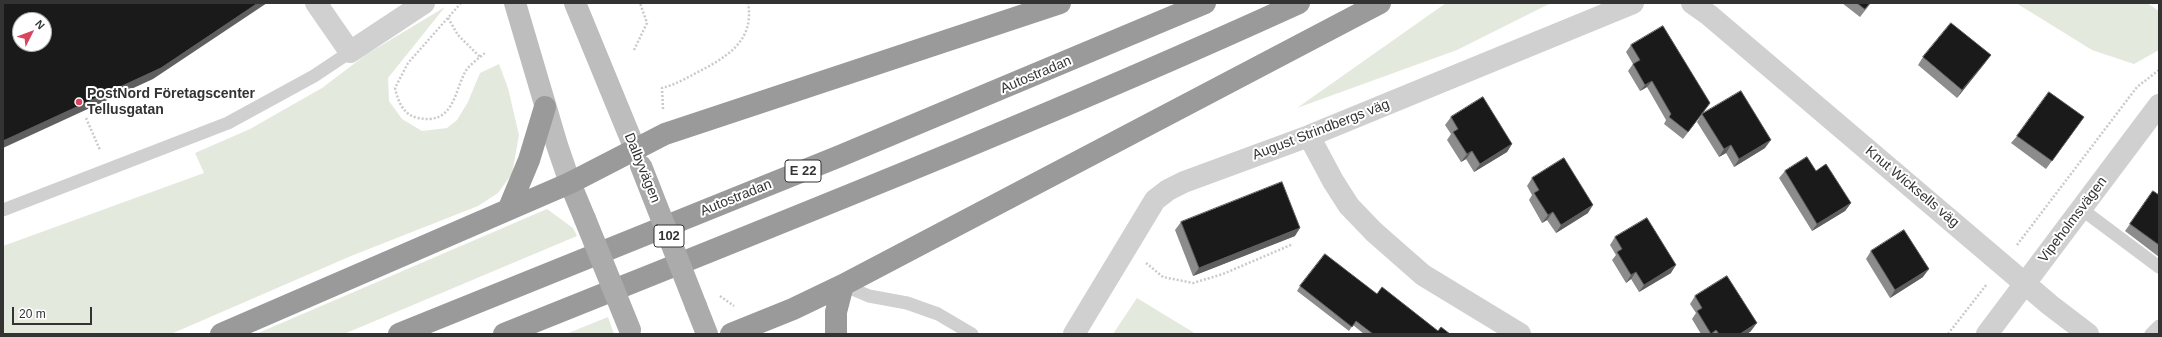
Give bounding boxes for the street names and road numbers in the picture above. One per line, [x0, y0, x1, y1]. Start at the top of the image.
street label: Autostradan [998, 53, 1074, 97]
street label: August Strindbergs väg [1250, 96, 1392, 164]
street label: Dalbyvägen [620, 131, 664, 205]
street label: Knut Wicksells väg [1862, 143, 1962, 231]
road number: E 22 [785, 160, 821, 182]
street label: Vipeholmsvägen [2035, 174, 2111, 266]
street label: Autostradan [698, 176, 774, 220]
road number: 102 [654, 225, 684, 247]

